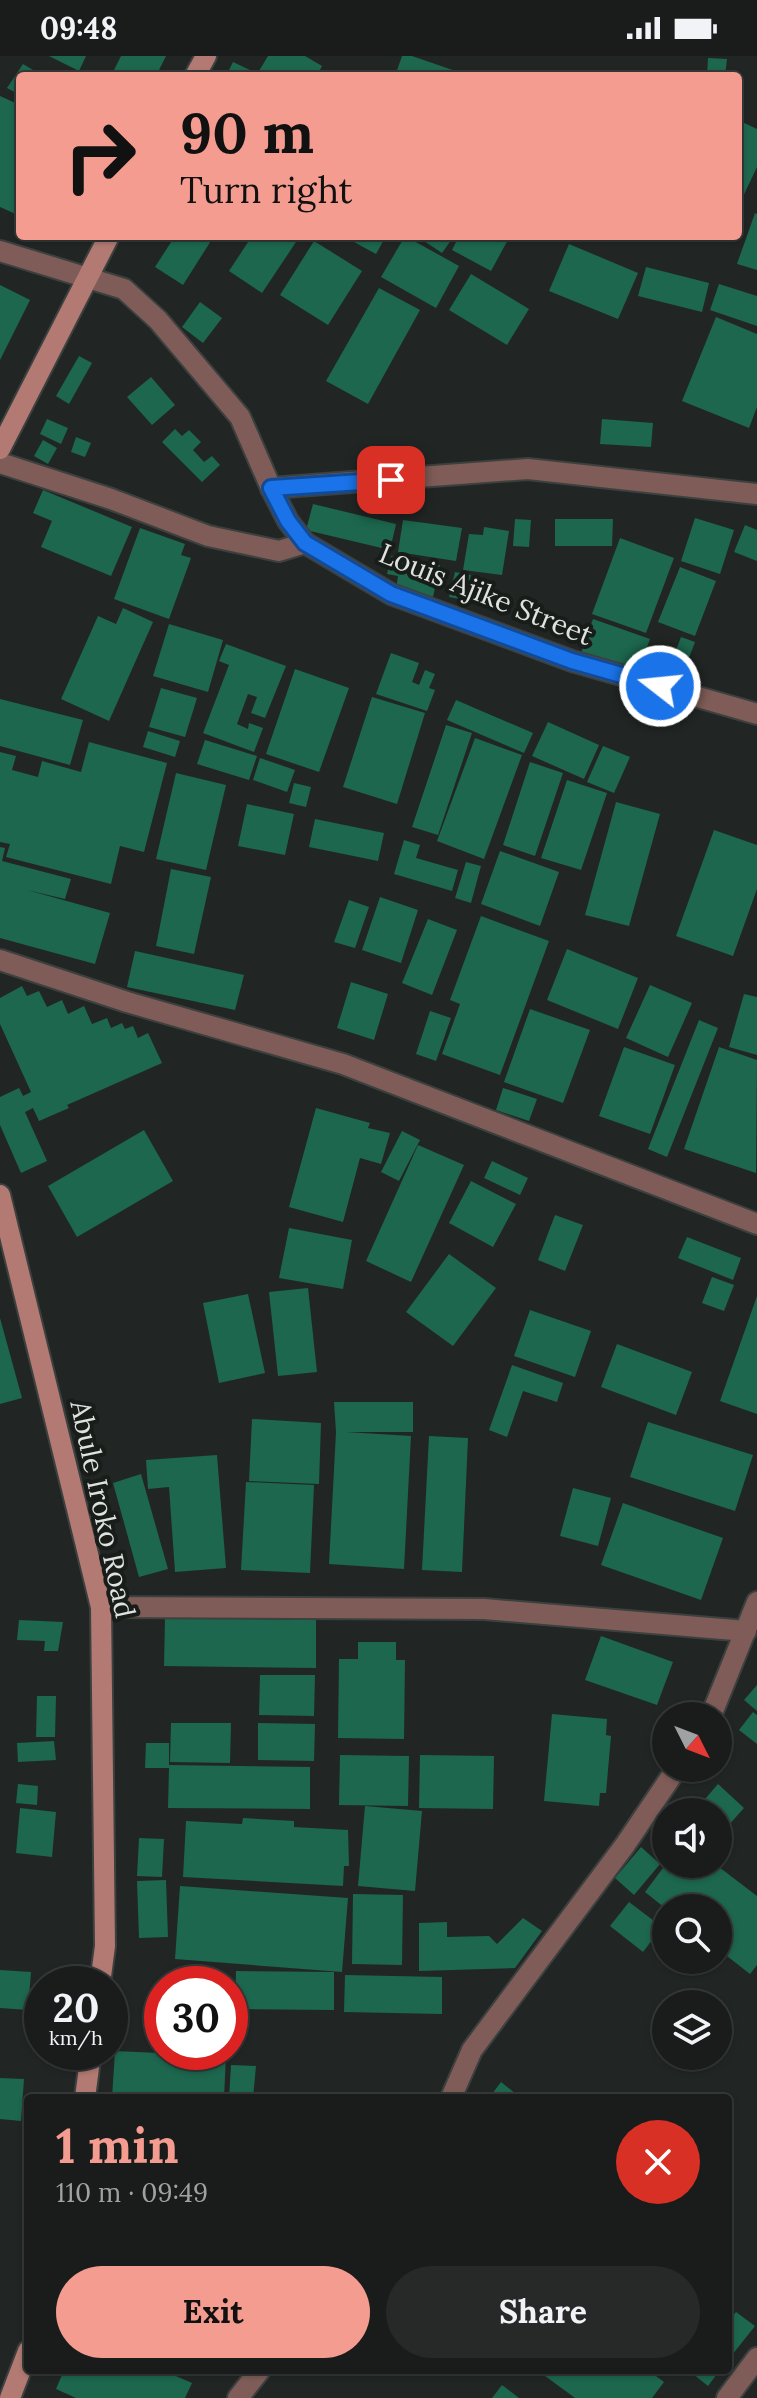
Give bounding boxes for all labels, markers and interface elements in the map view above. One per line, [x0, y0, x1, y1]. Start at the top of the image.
text: 09:48 [40, 9, 117, 47]
text: 90 m [180, 97, 314, 168]
icon: right [48, 104, 152, 208]
text: Turn right [180, 167, 353, 213]
pin [357, 446, 425, 514]
icon: arrive [369, 458, 413, 502]
street label: Louis Ajike Street [374, 535, 598, 653]
position arrow [618, 644, 702, 728]
street label: Abule Iroko Road [62, 1396, 144, 1621]
north arrow [652, 1702, 732, 1782]
map controls [652, 1702, 732, 2070]
button: sound [652, 1798, 732, 1878]
button: search [652, 1894, 732, 1974]
speed limit sign: 30 [144, 1966, 248, 2070]
text: 20 [53, 1982, 99, 2033]
button: layers [652, 1990, 732, 2070]
text: km/h [49, 2025, 103, 2050]
text: 1 min [56, 2115, 179, 2176]
button: close [616, 2120, 700, 2204]
text: 110 m · 09:49 [56, 2176, 208, 2209]
button: Exit [56, 2266, 370, 2358]
button: Share [386, 2266, 700, 2358]

